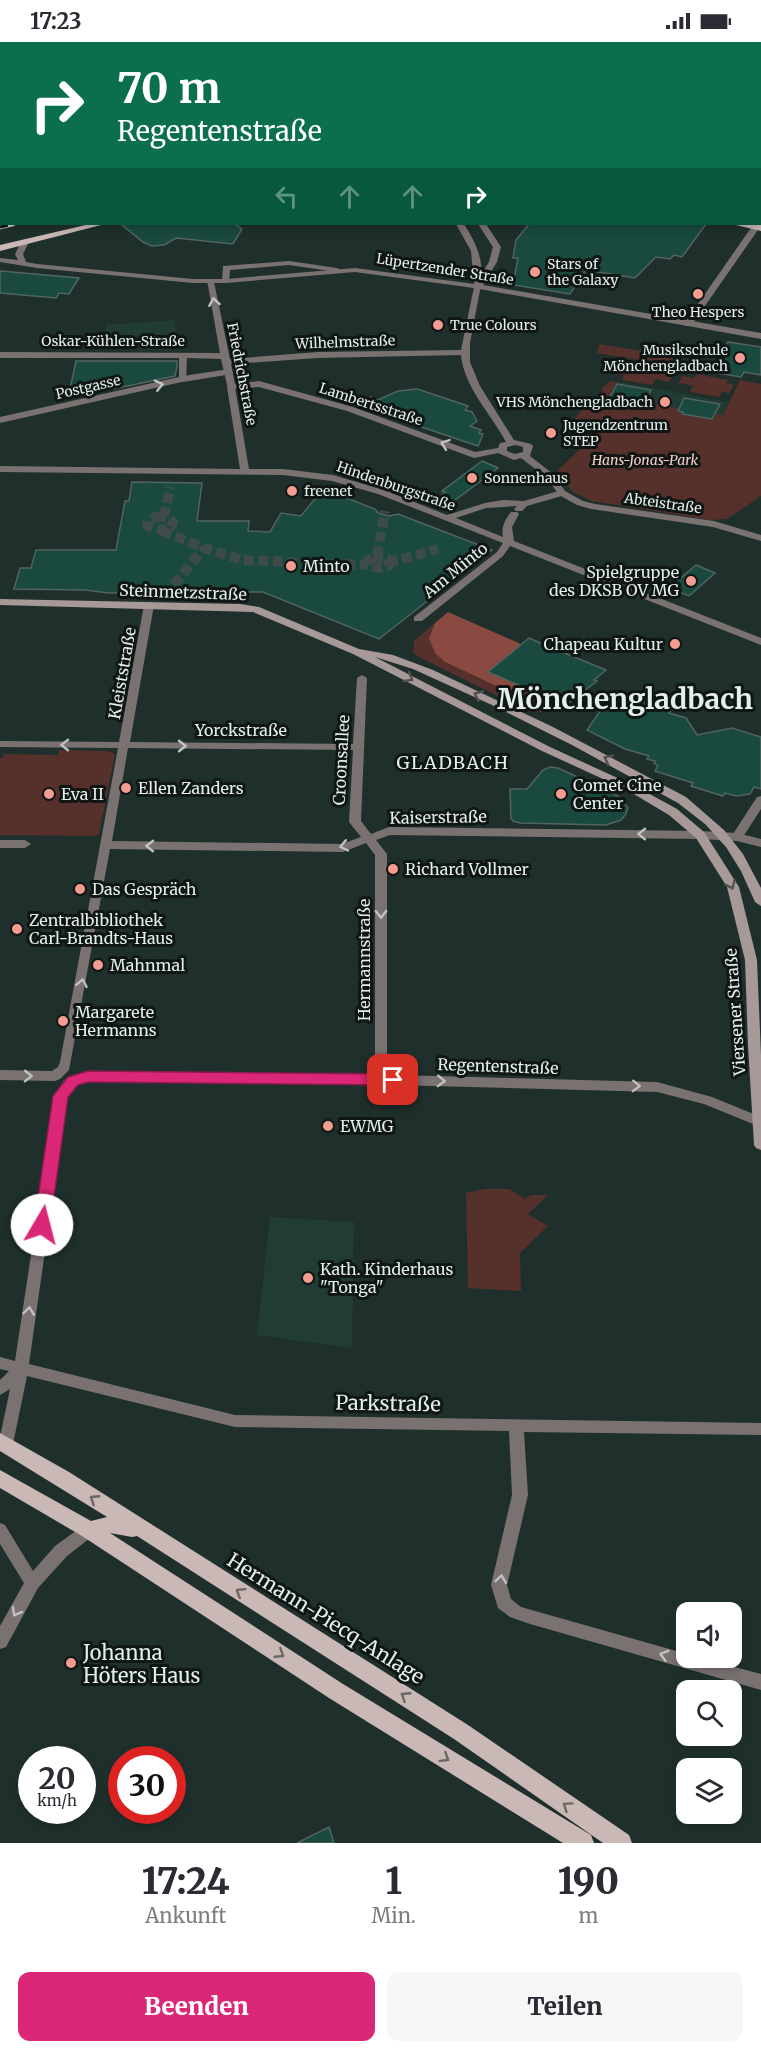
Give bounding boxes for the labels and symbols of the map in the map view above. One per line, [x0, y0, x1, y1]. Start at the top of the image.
street label: Lüpertzender Straße [375, 249, 515, 289]
place label: Stars of the Galaxy [547, 255, 619, 289]
marker: Stars of the Galaxy [528, 265, 542, 279]
marker: Theo Hespers [691, 287, 705, 301]
one-way arrow [208, 297, 221, 307]
place label: Theo Hespers [652, 303, 744, 321]
place label: True Colours [450, 316, 537, 334]
marker: True Colours [431, 318, 445, 332]
street label: Friedrichstraße [223, 321, 261, 427]
street label: Wilhelmstraße [294, 331, 395, 353]
street label: Oskar-Kühlen-Straße [41, 332, 185, 350]
place label: Musikschule Mönchengladbach [603, 341, 728, 375]
marker: Musikschule Mönchengladbach [733, 351, 747, 365]
street label: Postgasse [54, 371, 122, 403]
one-way arrow [154, 379, 164, 392]
street label: Lambertsstraße [317, 379, 425, 429]
place label: VHS Mönchengladbach [495, 393, 653, 411]
marker: VHS Mönchengladbach [658, 395, 672, 409]
place label: Jugendzentrum STEP [562, 416, 668, 450]
marker: Jugendzentrum STEP [544, 426, 558, 440]
one-way arrow [440, 438, 451, 451]
park label: Hans-Jonas-Park [591, 451, 699, 469]
street label: Hindenburgstraße [334, 457, 458, 515]
place label: Sonnenhaus [484, 469, 568, 487]
marker: Sonnenhaus [465, 471, 479, 485]
place label: freenet [304, 482, 353, 500]
marker: freenet [285, 484, 299, 498]
street label: Abteistraße [622, 489, 703, 517]
street label: Am Minto [418, 538, 491, 603]
place label: Minto [303, 556, 350, 576]
marker: Minto [284, 559, 298, 573]
place label: Spielgruppe des DKSB OV MG [549, 562, 679, 600]
marker: Spielgruppe des DKSB OV MG [684, 574, 698, 588]
street label: Steinmetzstraße [119, 580, 247, 604]
street label: Kleiststraße [104, 625, 140, 721]
place label: Chapeau Kultur [544, 634, 663, 654]
marker: Chapeau Kultur [668, 637, 682, 651]
one-way arrow [403, 671, 413, 682]
district label: Mönchengladbach [497, 681, 753, 717]
one-way arrow [474, 690, 485, 702]
street label: Croonsallee [329, 714, 353, 806]
street label: Yorckstraße [194, 720, 287, 740]
one-way arrow [61, 739, 70, 751]
one-way arrow [178, 740, 187, 752]
district label: GLADBACH [396, 751, 510, 774]
one-way arrow [603, 755, 614, 766]
place label: Comet Cine Center [573, 775, 661, 813]
place label: Ellen Zanders [138, 778, 244, 798]
marker: Ellen Zanders [119, 781, 133, 795]
place label: Eva II [61, 784, 104, 804]
marker: Eva II [42, 787, 56, 801]
marker: Comet Cine Center [554, 787, 568, 801]
street label: Kaiserstraße [389, 806, 487, 828]
one-way arrow [637, 828, 646, 841]
one-way arrow [339, 839, 349, 852]
one-way arrow [145, 840, 154, 852]
place label: Richard Vollmer [405, 859, 529, 879]
marker: Richard Vollmer [386, 862, 400, 876]
place label: Das Gespräch [92, 879, 197, 899]
one-way arrow [723, 879, 735, 890]
marker: Das Gespräch [73, 882, 87, 896]
street label: Hermannstraße [354, 899, 374, 1021]
one-way arrow [375, 909, 387, 918]
place label: Zentralbibliothek Carl-Brandts-Haus [29, 910, 173, 948]
marker: Zentralbibliothek Carl-Brandts-Haus [10, 922, 24, 936]
street label: Viersener Straße [721, 948, 749, 1077]
place label: Mahnmal [110, 955, 185, 975]
marker: Mahnmal [91, 958, 105, 972]
one-way arrow [75, 978, 88, 988]
place label: Margarete Hermanns [75, 1002, 157, 1040]
marker: Margarete Hermanns [56, 1014, 70, 1028]
pin [367, 1054, 418, 1105]
street label: Regentenstraße [437, 1054, 559, 1078]
one-way arrow [23, 1069, 32, 1082]
one-way arrow [436, 1075, 445, 1087]
one-way arrow [631, 1080, 640, 1093]
place label: EWMG [340, 1116, 394, 1136]
marker: EWMG [321, 1119, 335, 1133]
position arrow [10, 1193, 74, 1257]
place label: Kath. Kinderhaus "Tonga" [320, 1259, 453, 1297]
marker: Kath. Kinderhaus "Tonga" [301, 1271, 315, 1285]
one-way arrow [23, 1307, 35, 1316]
street label: Parkstraße [335, 1390, 441, 1416]
one-way arrow [90, 1495, 101, 1506]
street label: Hermann-Piecq-Anlage [223, 1547, 429, 1689]
one-way arrow [495, 1574, 507, 1583]
one-way arrow [236, 1588, 246, 1600]
one-way arrow [12, 1606, 23, 1617]
place label: Johanna Höters Haus [82, 1640, 200, 1688]
one-way arrow [274, 1647, 284, 1659]
one-way arrow [659, 1650, 670, 1662]
marker: Johanna Höters Haus [64, 1656, 78, 1670]
one-way arrow [401, 1692, 411, 1704]
speed limit sign: 30 [108, 1746, 186, 1824]
one-way arrow [439, 1750, 449, 1762]
one-way arrow [562, 1802, 573, 1813]

